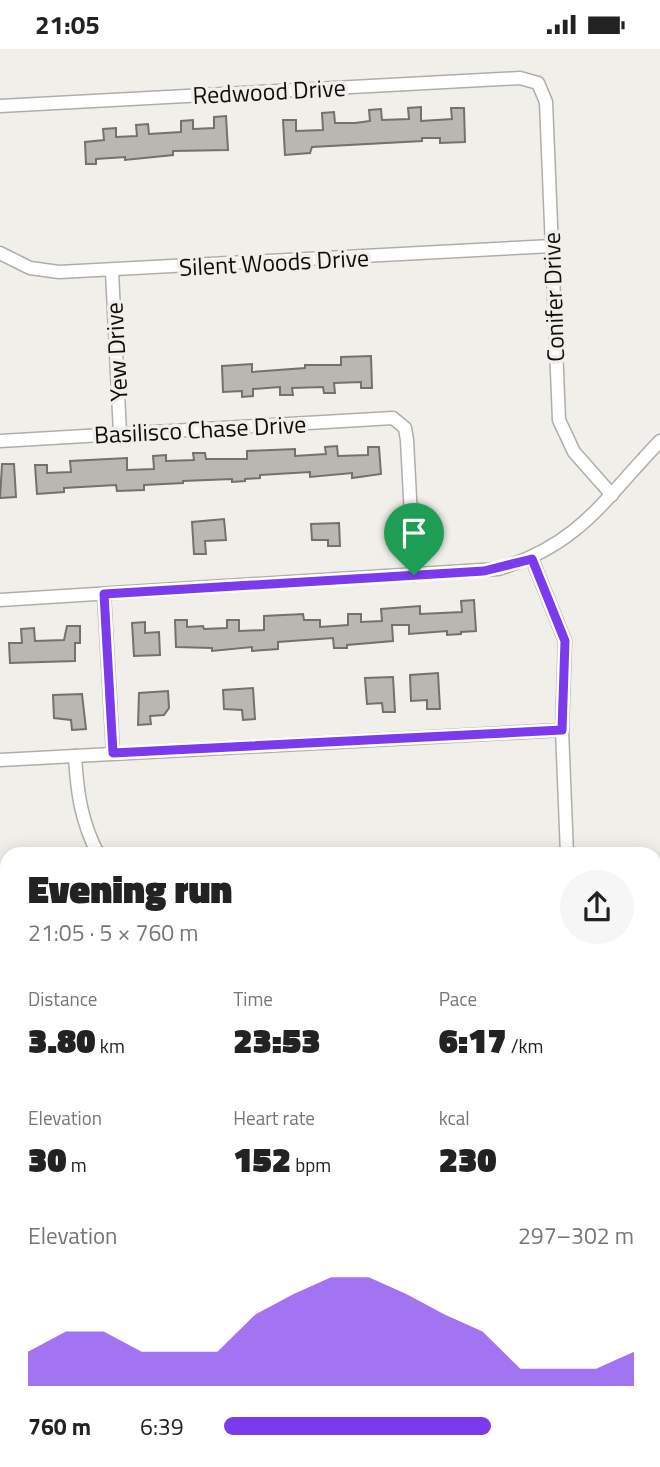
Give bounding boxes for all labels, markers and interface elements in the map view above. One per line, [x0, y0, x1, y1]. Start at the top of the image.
text: 21:05 [35, 5, 100, 44]
street label: Redwood Drive [191, 69, 347, 113]
street label: Conifer Drive [533, 232, 573, 362]
street label: Silent Woods Drive [178, 239, 370, 285]
street label: Yew Drive [95, 301, 137, 403]
street label: Basilisco Chase Drive [93, 405, 307, 453]
pin [384, 503, 444, 575]
icon: arrive [395, 514, 433, 552]
text: Evening run [28, 860, 232, 918]
button: share [560, 870, 634, 944]
text: 21:05 · 5 × 760 m [28, 915, 198, 950]
text: Distance [28, 984, 97, 1013]
text: Time [233, 984, 273, 1013]
text: Pace [439, 984, 477, 1013]
text: 3.80 [28, 1013, 96, 1067]
text: 23:53 [233, 1013, 320, 1067]
text: 6:17 [439, 1013, 507, 1067]
text: km [96, 1031, 125, 1060]
text: /km [507, 1031, 544, 1060]
text: Elevation [28, 1103, 102, 1132]
text: Heart rate [233, 1103, 315, 1132]
text: kcal [439, 1103, 470, 1132]
text: 30 [28, 1132, 67, 1186]
text: 152 [233, 1132, 291, 1186]
text: 230 [439, 1132, 496, 1186]
text: m [67, 1150, 87, 1179]
text: bpm [291, 1150, 331, 1179]
text: Elevation [28, 1218, 117, 1253]
text: 297–302 m [518, 1218, 634, 1253]
text: 760 m [28, 1409, 91, 1444]
text: 6:39 [140, 1409, 184, 1444]

